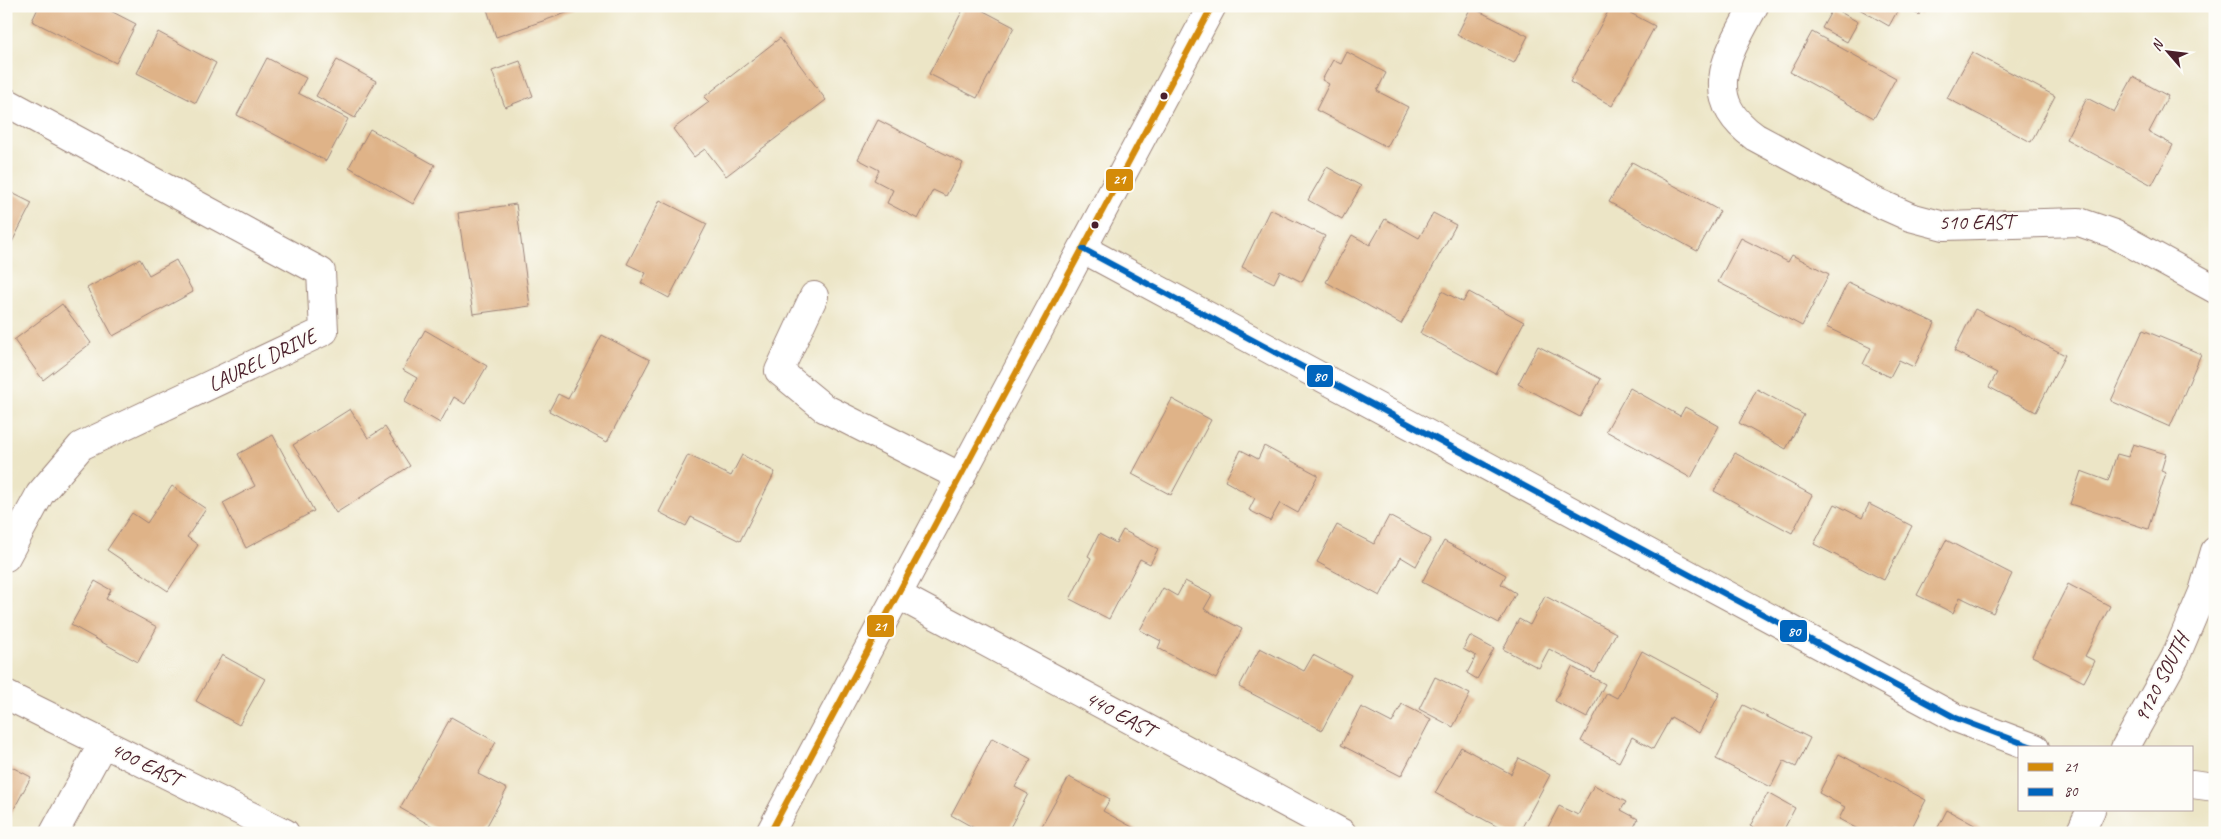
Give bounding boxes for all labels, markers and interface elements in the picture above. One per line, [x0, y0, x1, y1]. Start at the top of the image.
north arrow [2144, 28, 2194, 78]
text: N [2147, 36, 2168, 54]
unlabelled marker [1159, 91, 1169, 101]
line badge: 21 [1105, 168, 1134, 192]
text: 21 [1113, 171, 1127, 188]
street label: 510 EAST [1939, 209, 2019, 235]
unlabelled marker [1090, 220, 1100, 230]
street label: LAUREL DRIVE [204, 322, 322, 397]
line badge: 80 [1306, 364, 1334, 388]
text: 80 [1314, 368, 1328, 385]
line badge: 21 [866, 614, 895, 638]
text: 21 [874, 618, 888, 635]
line badge: 80 [1779, 619, 1808, 643]
text: 80 [1788, 623, 1802, 640]
street label: 9120 SOUTH [2128, 627, 2196, 727]
street label: 440 EAST [1081, 685, 1164, 746]
street label: 400 EAST [107, 736, 190, 794]
legend [2018, 746, 2194, 812]
text: 21 [2064, 758, 2079, 777]
text: 80 [2064, 782, 2079, 801]

